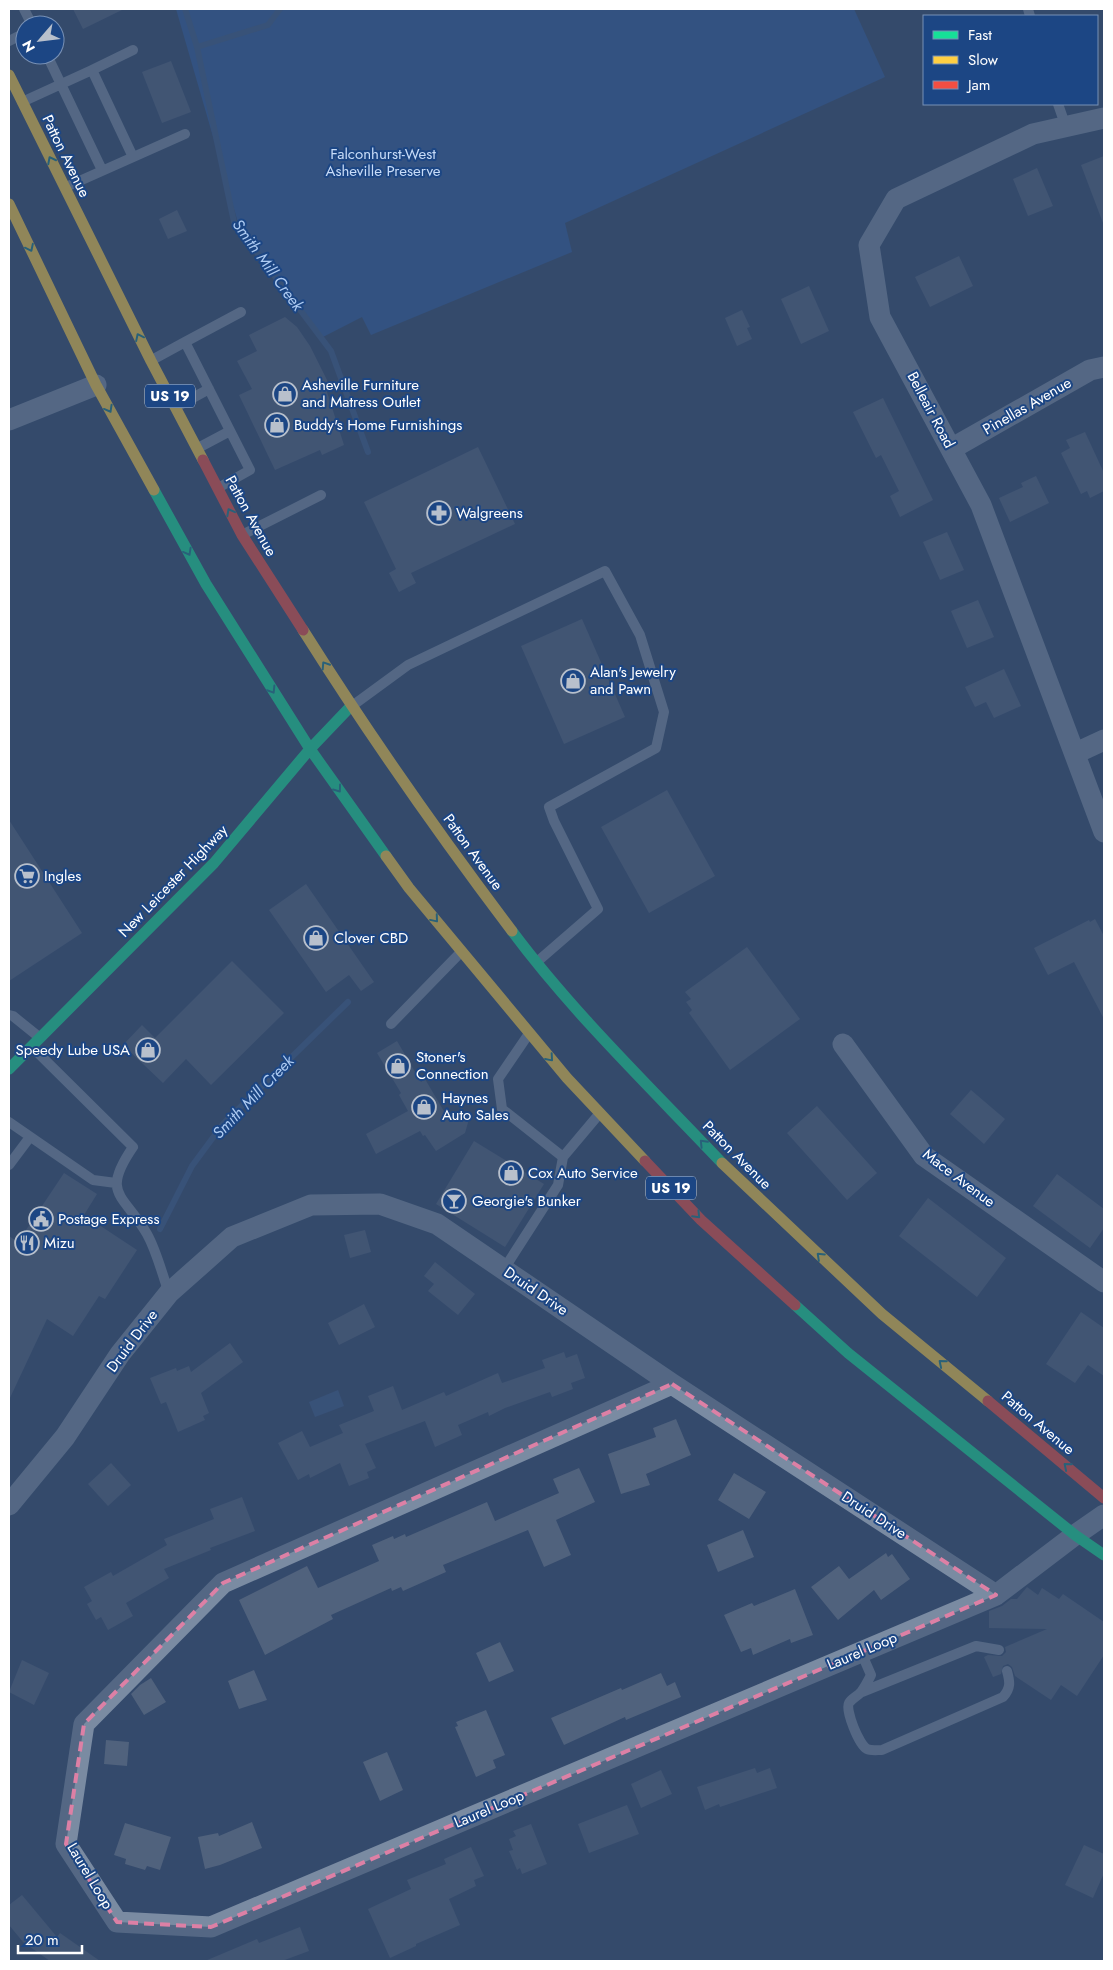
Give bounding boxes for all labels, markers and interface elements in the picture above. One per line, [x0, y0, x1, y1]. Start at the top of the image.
north arrow [15, 15, 65, 65]
legend [923, 15, 1098, 105]
text: Fast [968, 24, 992, 46]
text: N [17, 36, 40, 56]
text: Slow [968, 49, 999, 71]
text: Jam [966, 74, 991, 96]
street label: Patton Avenue [36, 111, 96, 201]
park label: Falconhurst-West Asheville Preserve [326, 143, 441, 182]
one-way arrow [47, 156, 57, 165]
water label: Smith Mill Creek [227, 214, 310, 317]
one-way arrow [24, 243, 34, 252]
one-way arrow [135, 333, 146, 342]
street label: Belleair Road [902, 368, 960, 452]
street label: Pinellas Avenue [979, 372, 1076, 440]
place label: Asheville Furniture and Matress Outlet [302, 374, 421, 413]
shop icon: Asheville Furniture and Matress Outlet [272, 381, 298, 407]
road number: US 19 [145, 384, 195, 408]
one-way arrow [103, 404, 113, 413]
shop icon: Buddy's Home Furnishings [264, 412, 290, 438]
place label: Buddy's Home Furnishings [294, 414, 462, 436]
street label: Patton Avenue [220, 472, 282, 561]
pharmacy icon: Walgreens [426, 500, 452, 526]
place label: Walgreens [456, 502, 523, 524]
one-way arrow [226, 509, 236, 518]
one-way arrow [182, 546, 192, 555]
one-way arrow [322, 661, 331, 671]
place label: Alan's Jewelry and Pawn [590, 661, 676, 700]
shop icon: Alan's Jewelry and Pawn [560, 668, 586, 694]
one-way arrow [266, 685, 276, 694]
one-way arrow [332, 783, 341, 793]
street label: Patton Avenue [438, 809, 508, 895]
street label: New Leicester Highway [113, 819, 233, 942]
supermarket icon: Ingles [14, 863, 40, 889]
place label: Ingles [44, 865, 81, 887]
one-way arrow [429, 913, 438, 922]
shop icon: Clover CBD [303, 925, 329, 951]
place label: Clover CBD [334, 927, 408, 949]
shop icon: Speedy Lube USA [135, 1037, 161, 1063]
place label: Speedy Lube USA [16, 1039, 130, 1061]
place label: Stoner's Connection [416, 1046, 489, 1085]
water label: Smith Mill Creek [207, 1049, 300, 1144]
one-way arrow [544, 1052, 553, 1061]
shop icon: Stoner's Connection [385, 1053, 411, 1079]
place label: Haynes Auto Sales [442, 1087, 508, 1126]
shop icon: Haynes Auto Sales [411, 1094, 437, 1120]
street label: Patton Avenue [698, 1116, 777, 1195]
one-way arrow [699, 1140, 708, 1149]
street label: Mace Avenue [918, 1143, 1000, 1213]
shop icon: Cox Auto Service [498, 1160, 524, 1186]
place label: Cox Auto Service [528, 1162, 638, 1184]
road number: US 19 [646, 1176, 696, 1200]
bar icon: Georgie's Bunker [441, 1188, 467, 1214]
place label: Georgie's Bunker [472, 1190, 582, 1212]
public building icon: Postage Express [28, 1206, 54, 1232]
place label: Postage Express [58, 1208, 159, 1230]
one-way arrow [691, 1209, 700, 1218]
restaurant icon: Mizu [14, 1230, 40, 1256]
place label: Mizu [44, 1232, 75, 1254]
one-way arrow [816, 1253, 825, 1262]
street label: Druid Drive [499, 1261, 573, 1321]
street label: Druid Drive [101, 1305, 163, 1377]
one-way arrow [938, 1359, 947, 1368]
street label: Patton Avenue [997, 1386, 1080, 1460]
one-way arrow [1063, 1463, 1072, 1472]
street label: Druid Drive [837, 1486, 911, 1544]
street label: Laurel Loop [824, 1626, 901, 1676]
street label: Laurel Loop [451, 1784, 528, 1834]
street label: Laurel Loop [61, 1839, 119, 1914]
scale bar [18, 1922, 81, 1954]
text: 20 m [25, 1929, 59, 1951]

